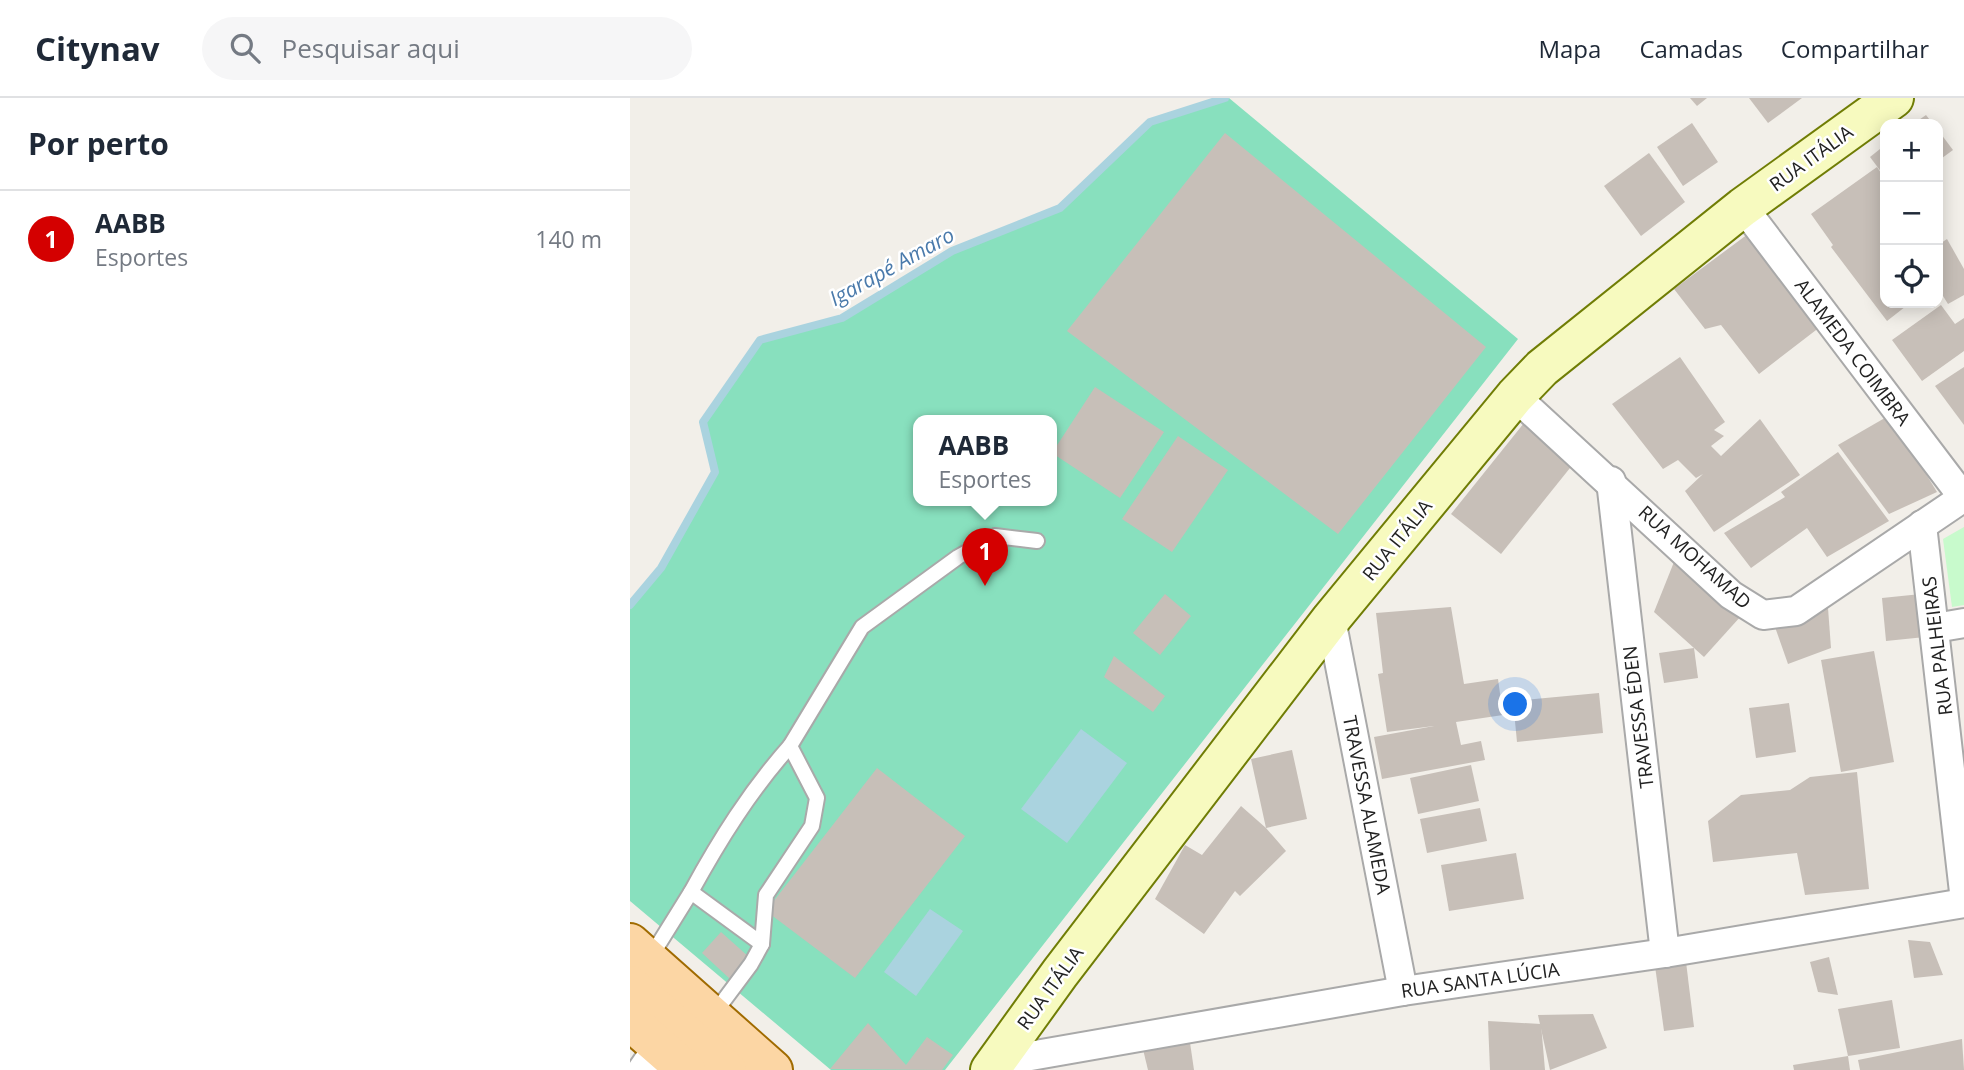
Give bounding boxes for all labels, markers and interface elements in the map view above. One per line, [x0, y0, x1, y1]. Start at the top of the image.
search box [202, 17, 692, 80]
text: Citynav [35, 26, 160, 71]
icon: search [226, 29, 264, 67]
text: Pesquisar aqui [282, 30, 460, 66]
text: Mapa [1538, 32, 1601, 65]
text: Camadas [1639, 32, 1743, 65]
text: Compartilhar [1781, 32, 1929, 65]
street label: RUA ITÁLIA [1764, 119, 1858, 197]
map controls [1880, 119, 1943, 308]
button: + [1880, 119, 1943, 182]
text: Por perto [28, 123, 169, 164]
button: − [1880, 182, 1943, 245]
text: AABB [95, 205, 166, 241]
water label: Igarapé Amaro [824, 220, 959, 312]
text: 1 [44, 223, 58, 255]
text: 140 m [535, 223, 602, 255]
text: Esportes [95, 241, 188, 273]
button: locate [1880, 245, 1943, 308]
street label: ALAMEDA COIMBRA [1789, 273, 1917, 431]
popup [913, 415, 1057, 506]
text: AABB [938, 427, 1009, 463]
text: Esportes [938, 463, 1032, 495]
street label: RUA ITÁLIA [1356, 494, 1438, 586]
street label: RUA MOHAMAD [1633, 499, 1757, 615]
pin: 1 [962, 528, 1008, 586]
street label: RUA PALHEIRAS [1916, 575, 1958, 717]
street label: TRAVESSA ÉDEN [1616, 644, 1660, 790]
your location [1498, 687, 1532, 721]
street label: TRAVESSA ALAMEDA [1337, 714, 1397, 896]
street label: RUA ITÁLIA [1011, 941, 1089, 1035]
street label: RUA SANTA LÚCIA [1399, 956, 1561, 1004]

